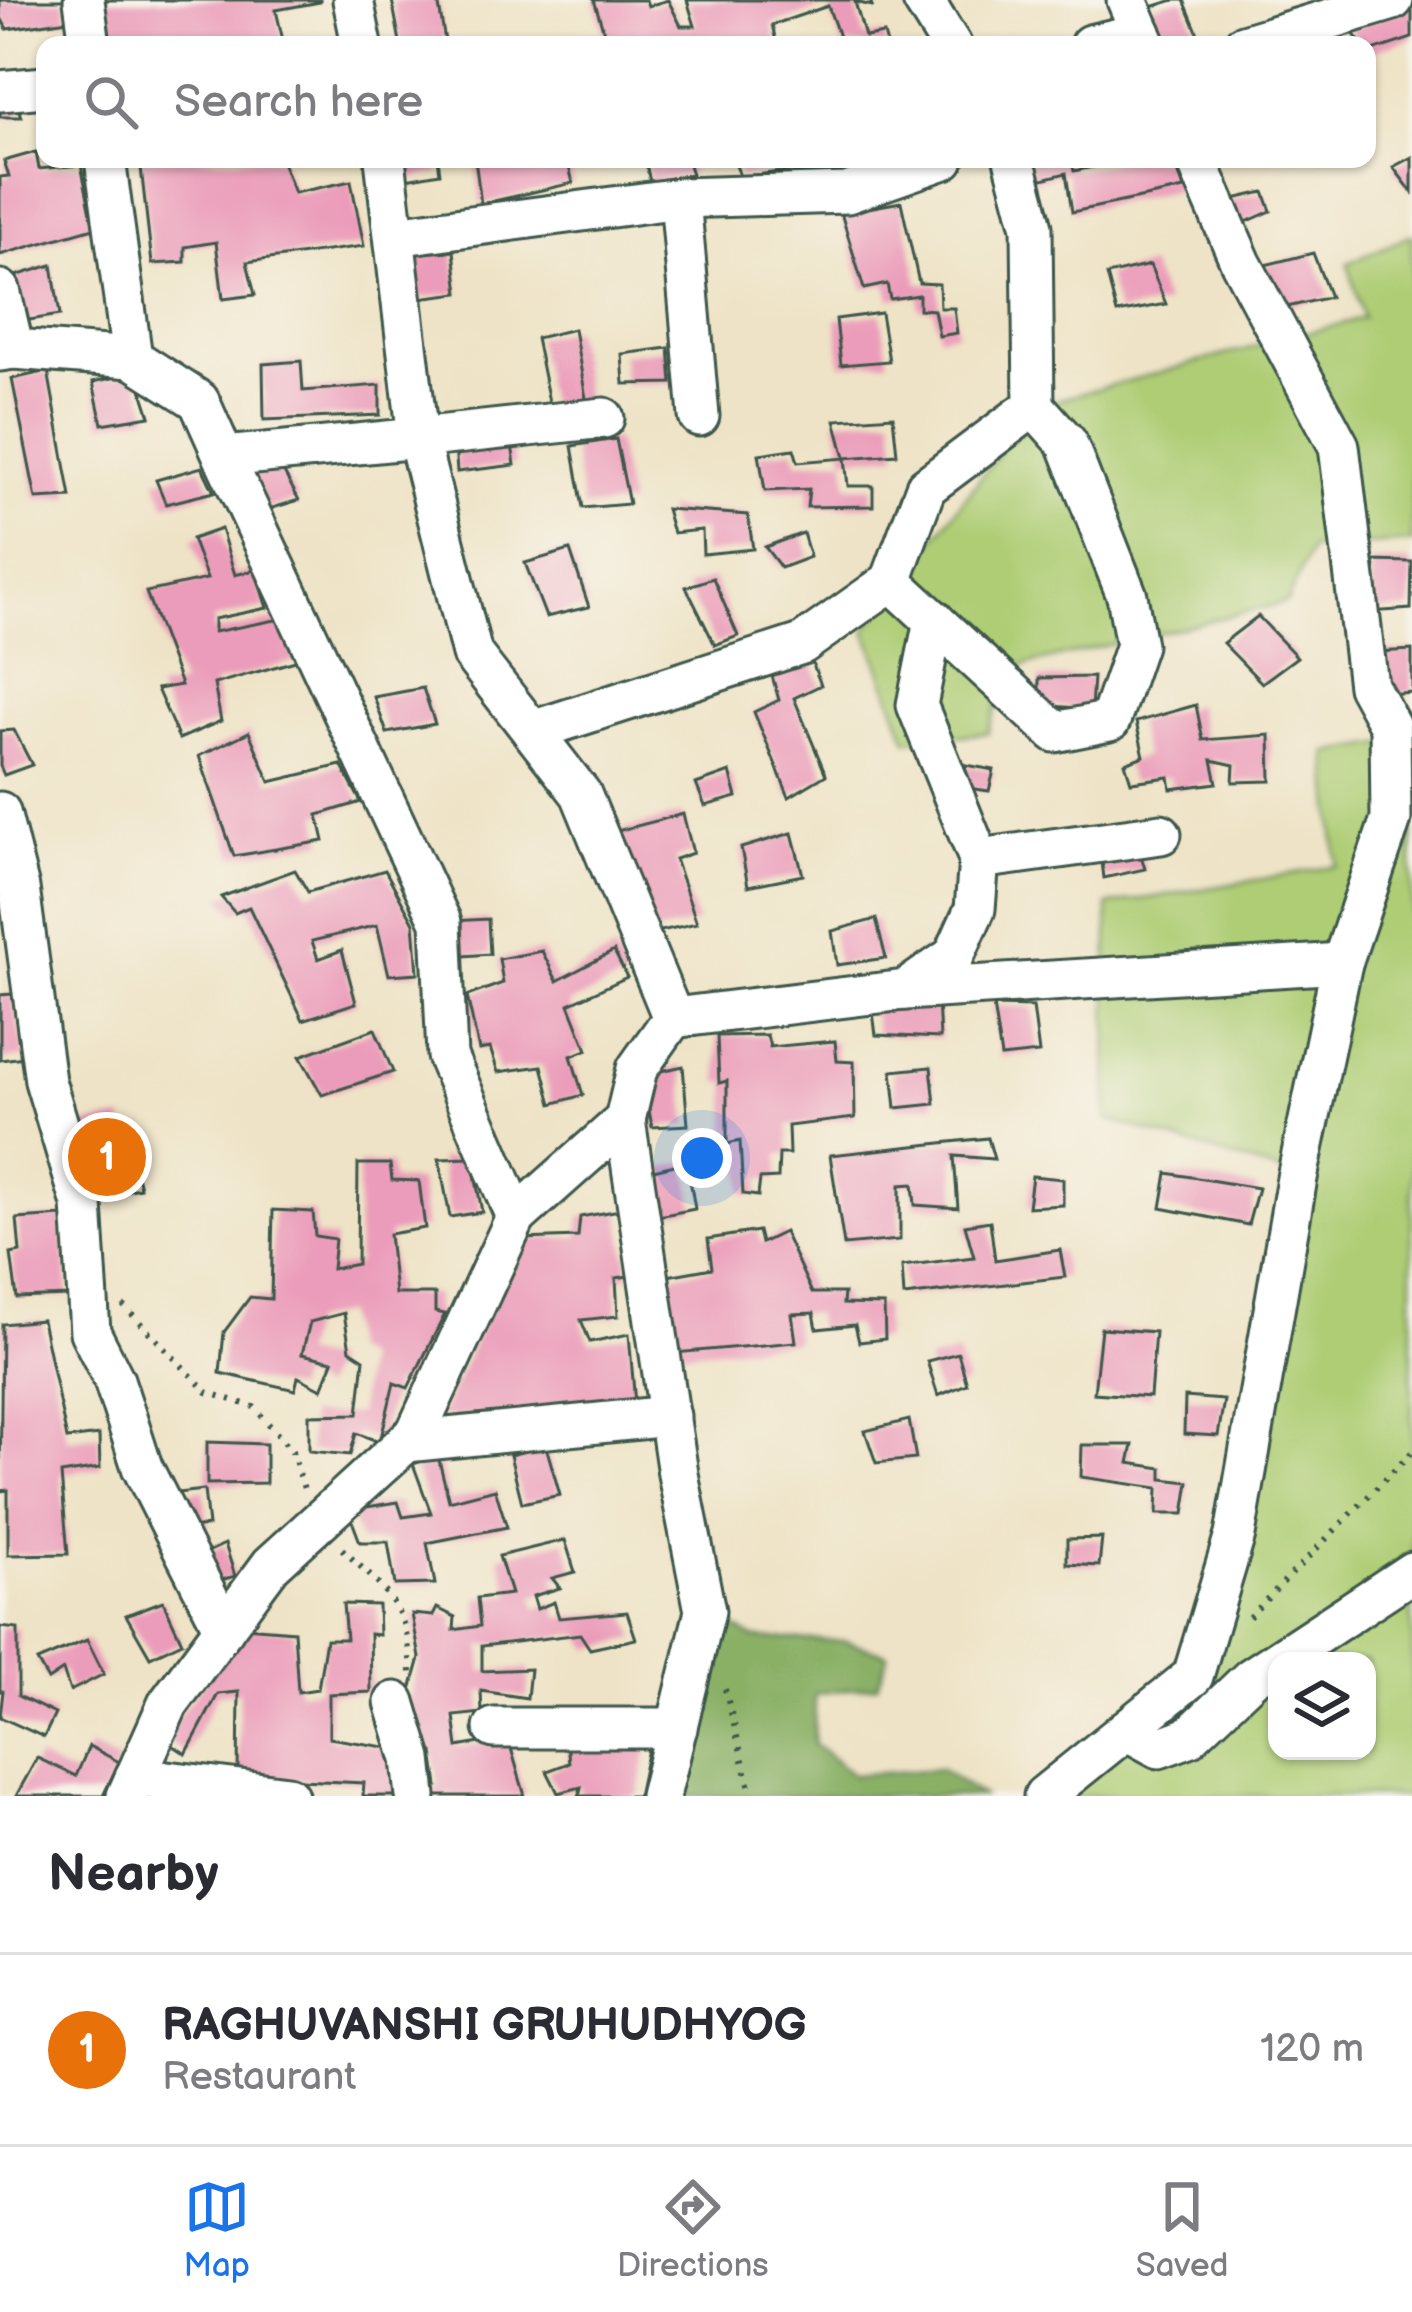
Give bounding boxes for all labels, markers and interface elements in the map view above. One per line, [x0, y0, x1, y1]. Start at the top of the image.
search box [36, 36, 1376, 168]
icon: search [78, 69, 144, 135]
text: Search here [174, 75, 423, 130]
pin: 1 [68, 1112, 146, 1202]
your location [672, 1128, 732, 1188]
map controls [1268, 1652, 1376, 1760]
button: layers [1268, 1652, 1376, 1760]
text: Nearby [48, 1844, 219, 1905]
text: RAGHUVANSHI GRUHUDHYOG [162, 1999, 807, 2054]
text: 1 [79, 2026, 95, 2073]
text: 120 m [1260, 2026, 1364, 2073]
text: Restaurant [162, 2054, 356, 2101]
tab: Map [184, 2174, 250, 2286]
tab: Directions [617, 2174, 769, 2286]
tab: Saved [1136, 2174, 1228, 2286]

